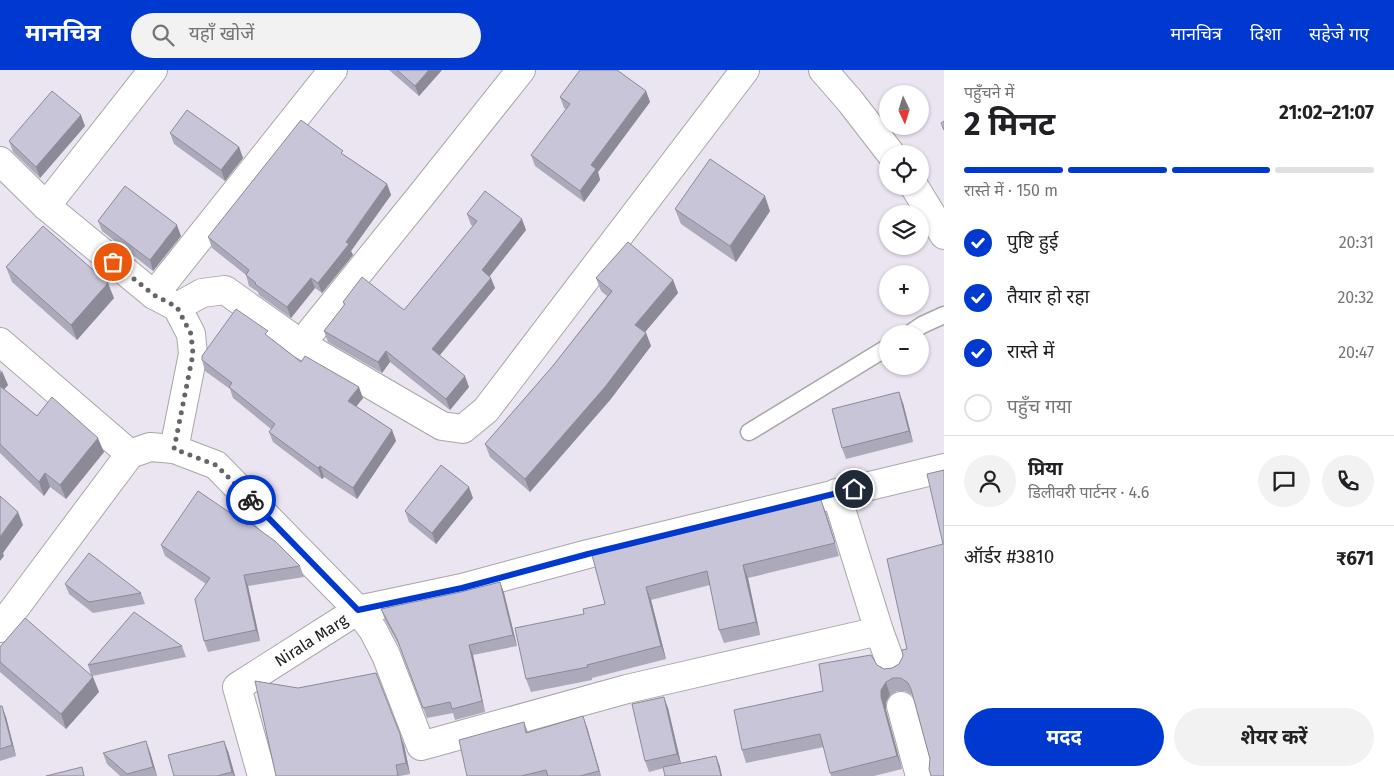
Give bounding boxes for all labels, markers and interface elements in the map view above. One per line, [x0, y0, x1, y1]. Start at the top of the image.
search box [131, 13, 481, 58]
text: मानचित्र [25, 19, 101, 47]
icon: search [149, 21, 177, 49]
text: यहाँ खोजें [189, 22, 254, 45]
text: मानचित्र [1170, 23, 1222, 45]
text: दिशा [1250, 23, 1281, 45]
text: सहेजे गए [1309, 23, 1369, 45]
text: पहुँचने में [964, 83, 1014, 102]
north arrow [879, 85, 929, 135]
map controls [879, 85, 929, 375]
text: 21:02–21:07 [1279, 101, 1374, 124]
text: 2 मिनट [964, 105, 1055, 143]
button: locate [879, 145, 929, 195]
text: रास्ते में · 150 m [964, 181, 1058, 200]
button: layers [879, 205, 929, 255]
icon: check [964, 229, 992, 257]
text: पुष्टि हुई [1007, 230, 1058, 253]
text: 20:31 [1339, 233, 1374, 252]
pin [92, 241, 134, 283]
icon: bag [99, 248, 127, 276]
button: + [879, 265, 929, 315]
icon: check [964, 284, 992, 312]
text: तैयार हो रहा [1007, 285, 1089, 308]
text: 20:32 [1337, 288, 1374, 307]
button: − [879, 325, 929, 375]
icon: check [964, 339, 992, 367]
text: रास्ते में [1007, 340, 1054, 363]
text: 20:47 [1338, 343, 1374, 362]
text: पहुँच गया [1007, 395, 1072, 418]
button: person [964, 455, 1016, 507]
button: chat [1258, 455, 1310, 507]
button: phone [1322, 455, 1374, 507]
text: प्रिया [1028, 457, 1063, 480]
pin [833, 468, 875, 510]
courier [226, 475, 276, 525]
icon: home [840, 475, 868, 503]
text: डिलीवरी पार्टनर · 4.6 [1028, 483, 1149, 502]
icon: bike [237, 486, 265, 514]
text: ऑर्डर #3810 [964, 545, 1054, 568]
text: ₹671 [1336, 547, 1374, 570]
street label: Nirala Marg [271, 609, 351, 670]
button: मदद [964, 708, 1164, 766]
button: शेयर करें [1174, 708, 1374, 766]

